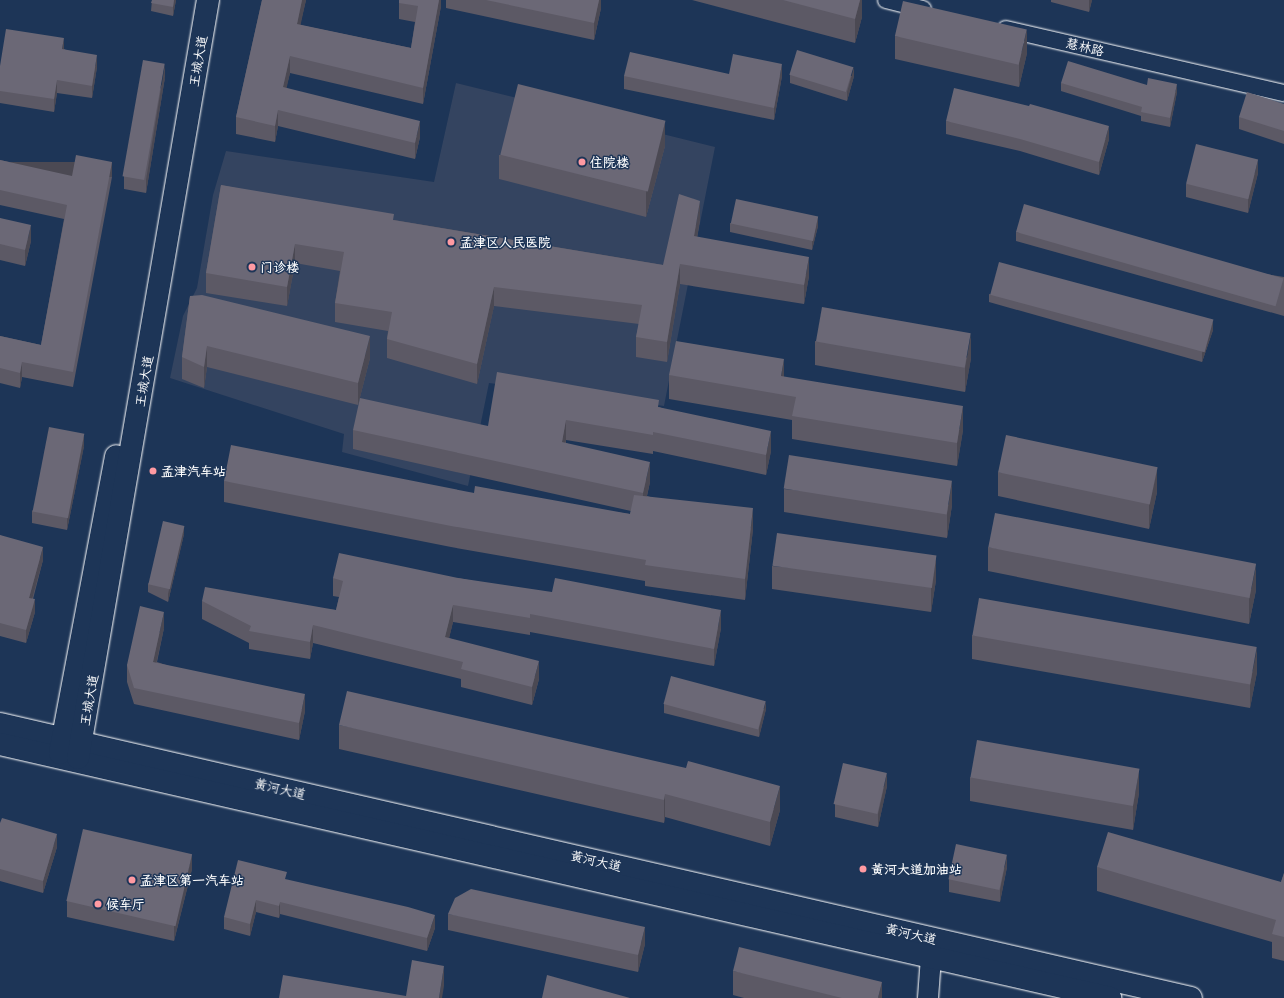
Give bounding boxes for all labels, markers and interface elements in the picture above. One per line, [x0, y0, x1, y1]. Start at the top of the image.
street label: 王城大道 [186, 34, 210, 88]
street label: 慧林路 [1064, 35, 1106, 59]
place label: 住院楼 [590, 154, 629, 170]
marker: 住院楼 [577, 157, 587, 167]
place label: 孟津区人民医院 [460, 234, 551, 250]
marker: 孟津区人民医院 [445, 236, 457, 248]
place label: 门诊楼 [260, 259, 299, 275]
marker: 门诊楼 [247, 262, 257, 272]
street label: 王城大道 [132, 354, 156, 408]
place label: 孟津汽车站 [161, 463, 226, 479]
marker: 孟津汽车站 [148, 466, 158, 476]
street label: 王城大道 [77, 673, 101, 727]
street label: 黄河大道 [253, 776, 307, 802]
street label: 黄河大道 [569, 848, 623, 874]
place label: 黄河大道加油站 [871, 861, 962, 877]
marker: 黄河大道加油站 [858, 864, 868, 874]
place label: 孟津区第一汽车站 [140, 872, 244, 888]
marker: 孟津区第一汽车站 [127, 875, 137, 885]
place label: 候车厅 [106, 896, 145, 912]
marker: 候车厅 [93, 899, 103, 909]
street label: 黄河大道 [884, 921, 938, 947]

